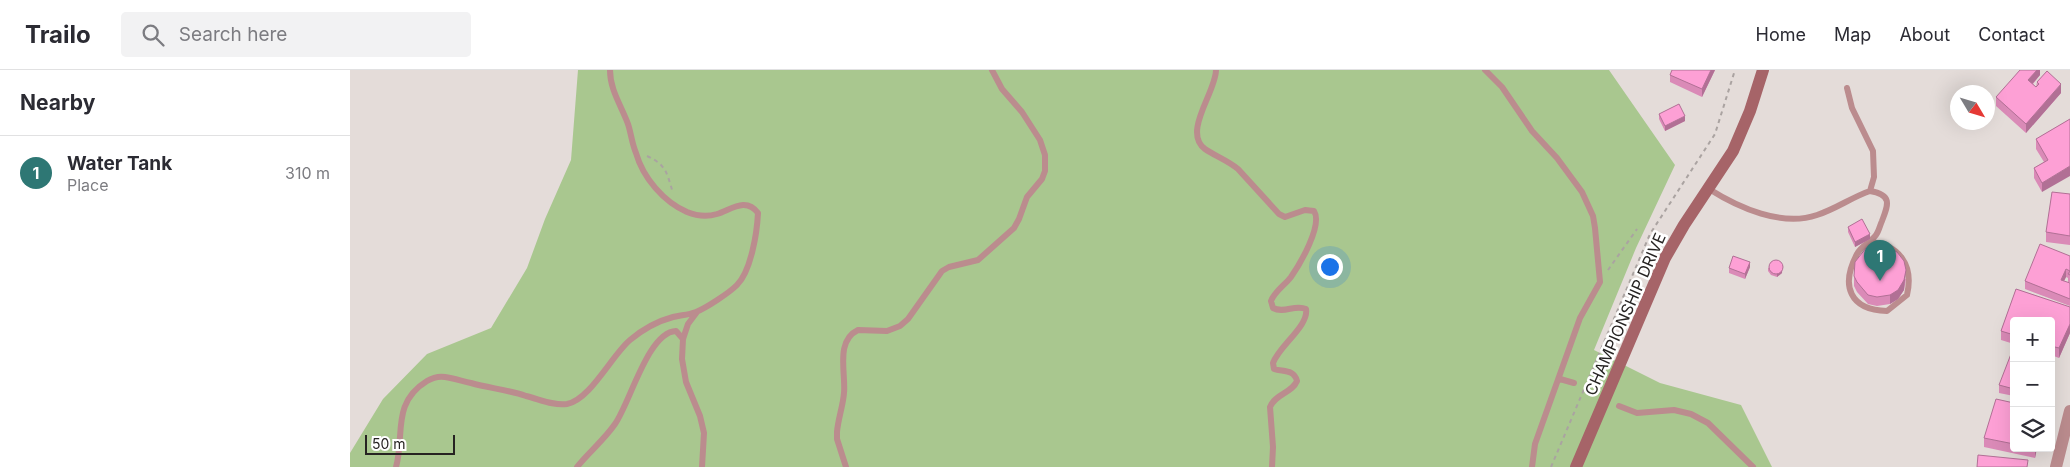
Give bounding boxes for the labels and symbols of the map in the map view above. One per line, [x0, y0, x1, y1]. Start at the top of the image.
north arrow [1950, 85, 1995, 130]
street label: CHAMPIONSHIP DRIVE [1580, 230, 1670, 398]
pin: 1 [1864, 240, 1896, 281]
your location [1317, 254, 1343, 280]
scale bar [365, 432, 455, 455]

